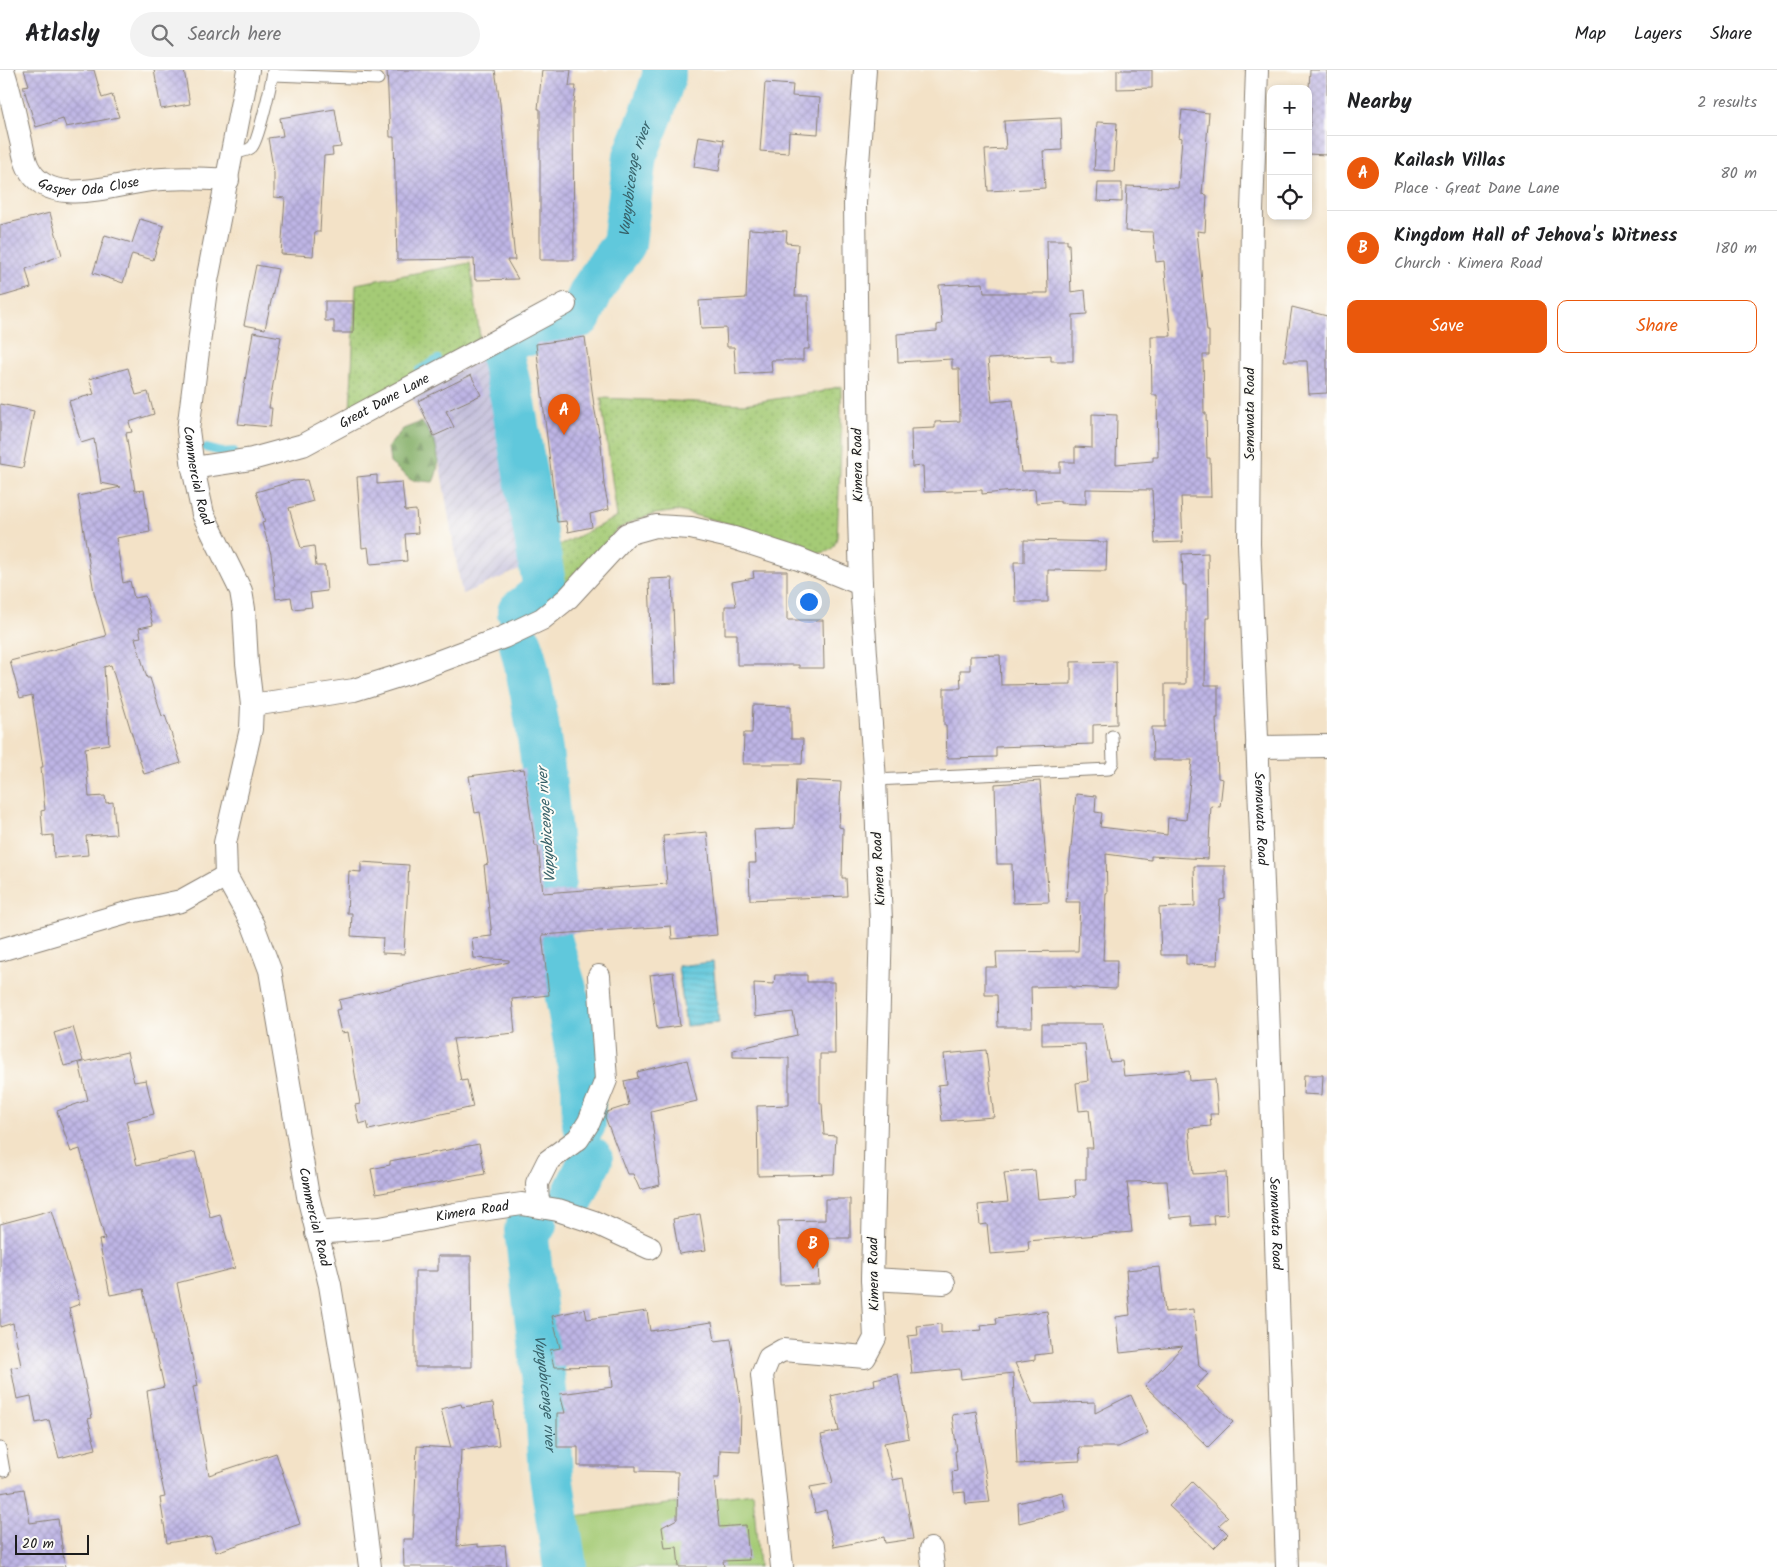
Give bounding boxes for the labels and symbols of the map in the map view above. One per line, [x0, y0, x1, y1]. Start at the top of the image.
water label: Vupyobicenge river [613, 117, 660, 238]
street label: Gasper Oda Close [33, 171, 142, 202]
street label: Semawata Road [1239, 366, 1261, 461]
street label: Great Dane Lane [335, 367, 434, 435]
pin: A [548, 394, 580, 435]
street label: Commercial Road [177, 425, 219, 531]
street label: Kimera Road [846, 427, 870, 502]
your location [796, 589, 822, 615]
water label: Vupyobicenge river [531, 764, 563, 883]
street label: Semawata Road [1247, 772, 1273, 867]
street label: Kimera Road [866, 830, 892, 906]
street label: Commercial Road [292, 1166, 336, 1270]
street label: Semawata Road [1263, 1176, 1288, 1271]
street label: Kimera Road [434, 1195, 512, 1228]
pin: B [797, 1228, 829, 1269]
street label: Kimera Road [862, 1236, 886, 1311]
water label: Vupyobicenge river [527, 1334, 562, 1454]
scale bar [15, 1532, 89, 1555]

